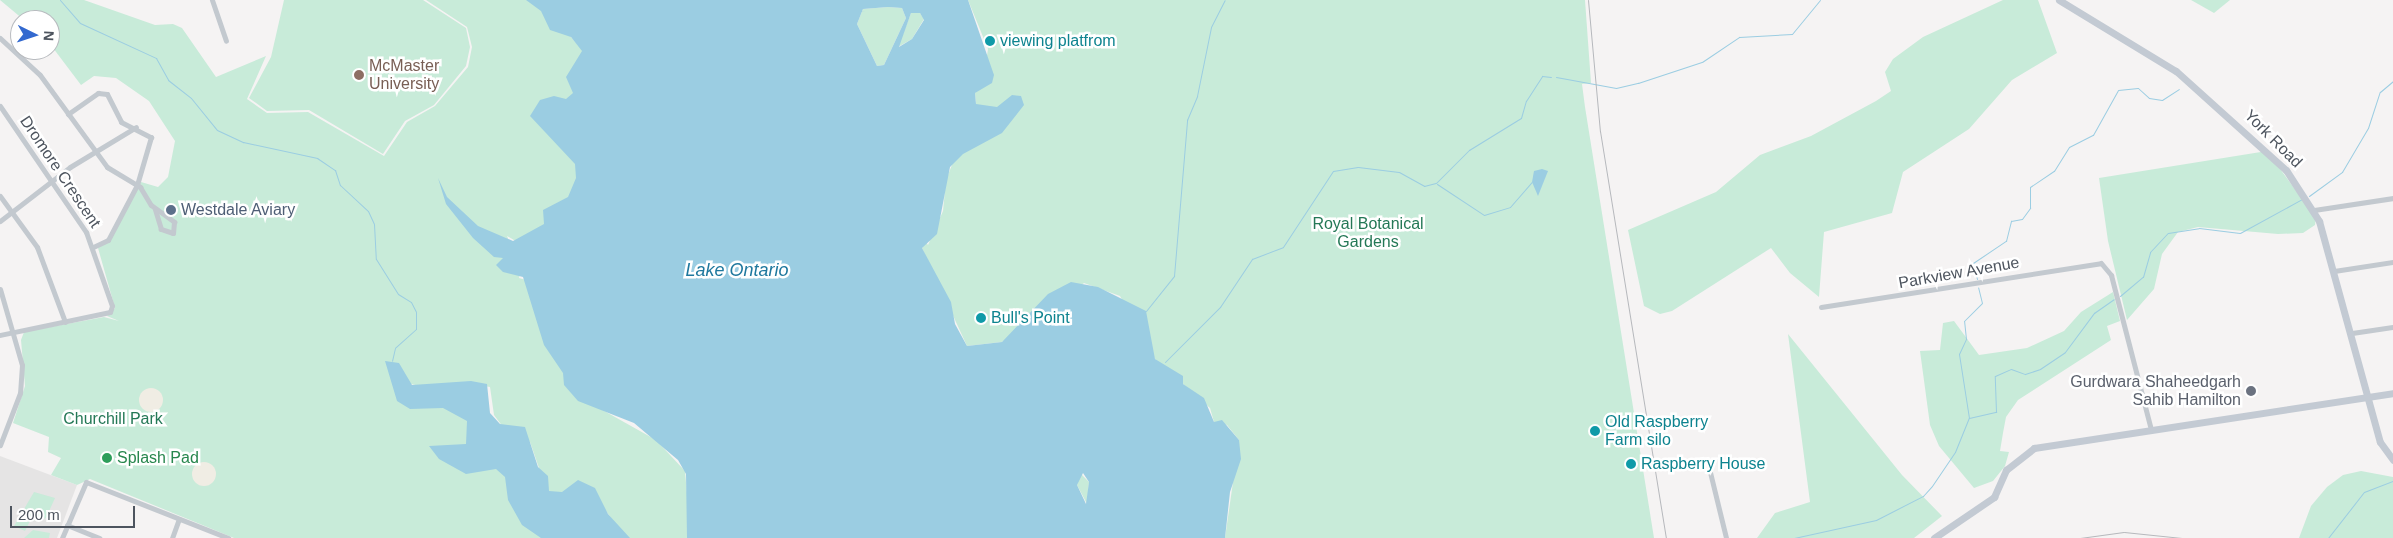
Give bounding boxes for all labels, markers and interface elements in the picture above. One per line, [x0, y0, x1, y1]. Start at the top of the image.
north arrow [10, 10, 60, 60]
text: N [41, 30, 57, 42]
place label: viewing platfrom [1000, 31, 1116, 51]
marker: viewing platfrom [984, 35, 996, 47]
place label: McMaster University [369, 56, 439, 94]
marker: McMaster University [353, 69, 365, 81]
street label: York Road [2240, 106, 2306, 172]
street label: Dromore Crescent [15, 112, 105, 232]
place label: Westdale Aviary [181, 200, 296, 220]
marker: Westdale Aviary [165, 204, 177, 216]
park label: Royal Botanical Gardens [1312, 214, 1424, 252]
street label: Parkview Avenue [1897, 253, 2021, 293]
water label: Lake Ontario [685, 259, 789, 281]
place label: Bull's Point [991, 308, 1070, 328]
marker: Bull's Point [975, 312, 987, 324]
place label: Gurdwara Shaheedgarh Sahib Hamilton [2070, 372, 2241, 410]
marker: Gurdwara Shaheedgarh Sahib Hamilton [2245, 385, 2257, 397]
park label: Churchill Park [63, 409, 163, 429]
place label: Old Raspberry Farm silo [1605, 412, 1708, 450]
marker: Old Raspberry Farm silo [1589, 425, 1601, 437]
place label: Splash Pad [117, 448, 199, 468]
marker: Splash Pad [101, 452, 113, 464]
place label: Raspberry House [1641, 454, 1765, 474]
marker: Raspberry House [1625, 458, 1637, 470]
scale bar [12, 496, 138, 528]
text: 200 m [18, 506, 60, 523]

